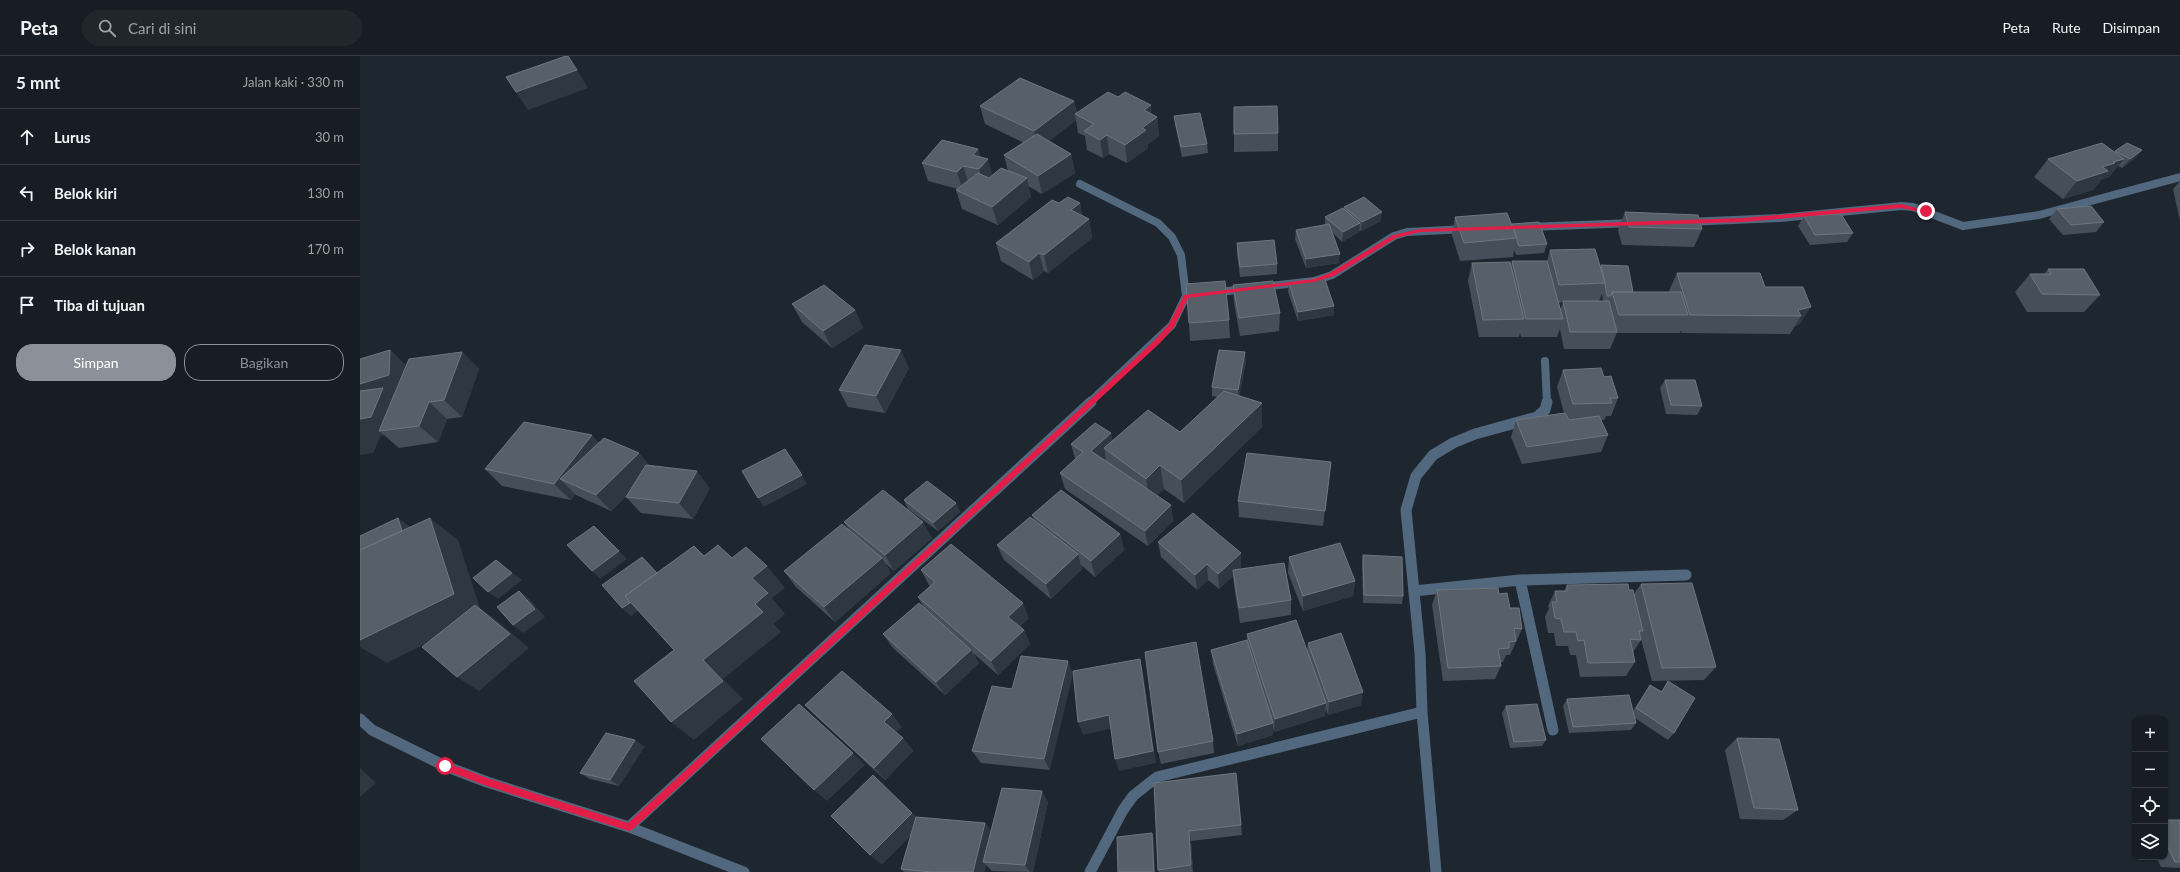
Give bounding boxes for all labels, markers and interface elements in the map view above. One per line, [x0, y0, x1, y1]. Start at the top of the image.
search box [82, 10, 362, 46]
text: Peta [20, 16, 58, 39]
icon: search [96, 17, 118, 39]
text: Cari di sini [128, 19, 196, 37]
text: Peta [2003, 19, 2030, 36]
text: Rute [2052, 19, 2081, 36]
text: Disimpan [2103, 19, 2160, 36]
text: 5 mnt [16, 72, 60, 93]
text: Jalan kaki · 330 m [243, 74, 344, 90]
icon: ahead [16, 126, 38, 148]
text: Lurus [54, 128, 91, 146]
text: 30 m [315, 129, 344, 145]
icon: left [16, 182, 38, 204]
text: Belok kiri [54, 184, 117, 202]
text: 130 m [307, 185, 344, 201]
route end [1917, 202, 1935, 220]
icon: right [16, 238, 38, 260]
text: Belok kanan [54, 240, 136, 258]
text: 170 m [307, 241, 344, 257]
icon: arrive [16, 294, 38, 316]
text: Tiba di tujuan [54, 296, 145, 314]
button: Simpan [16, 344, 176, 381]
button: Bagikan [184, 344, 344, 381]
map controls [2132, 716, 2168, 860]
button: + [2132, 716, 2168, 752]
button: − [2132, 752, 2168, 788]
route start [436, 757, 454, 775]
button: locate [2132, 788, 2168, 824]
button: layers [2132, 824, 2168, 860]

